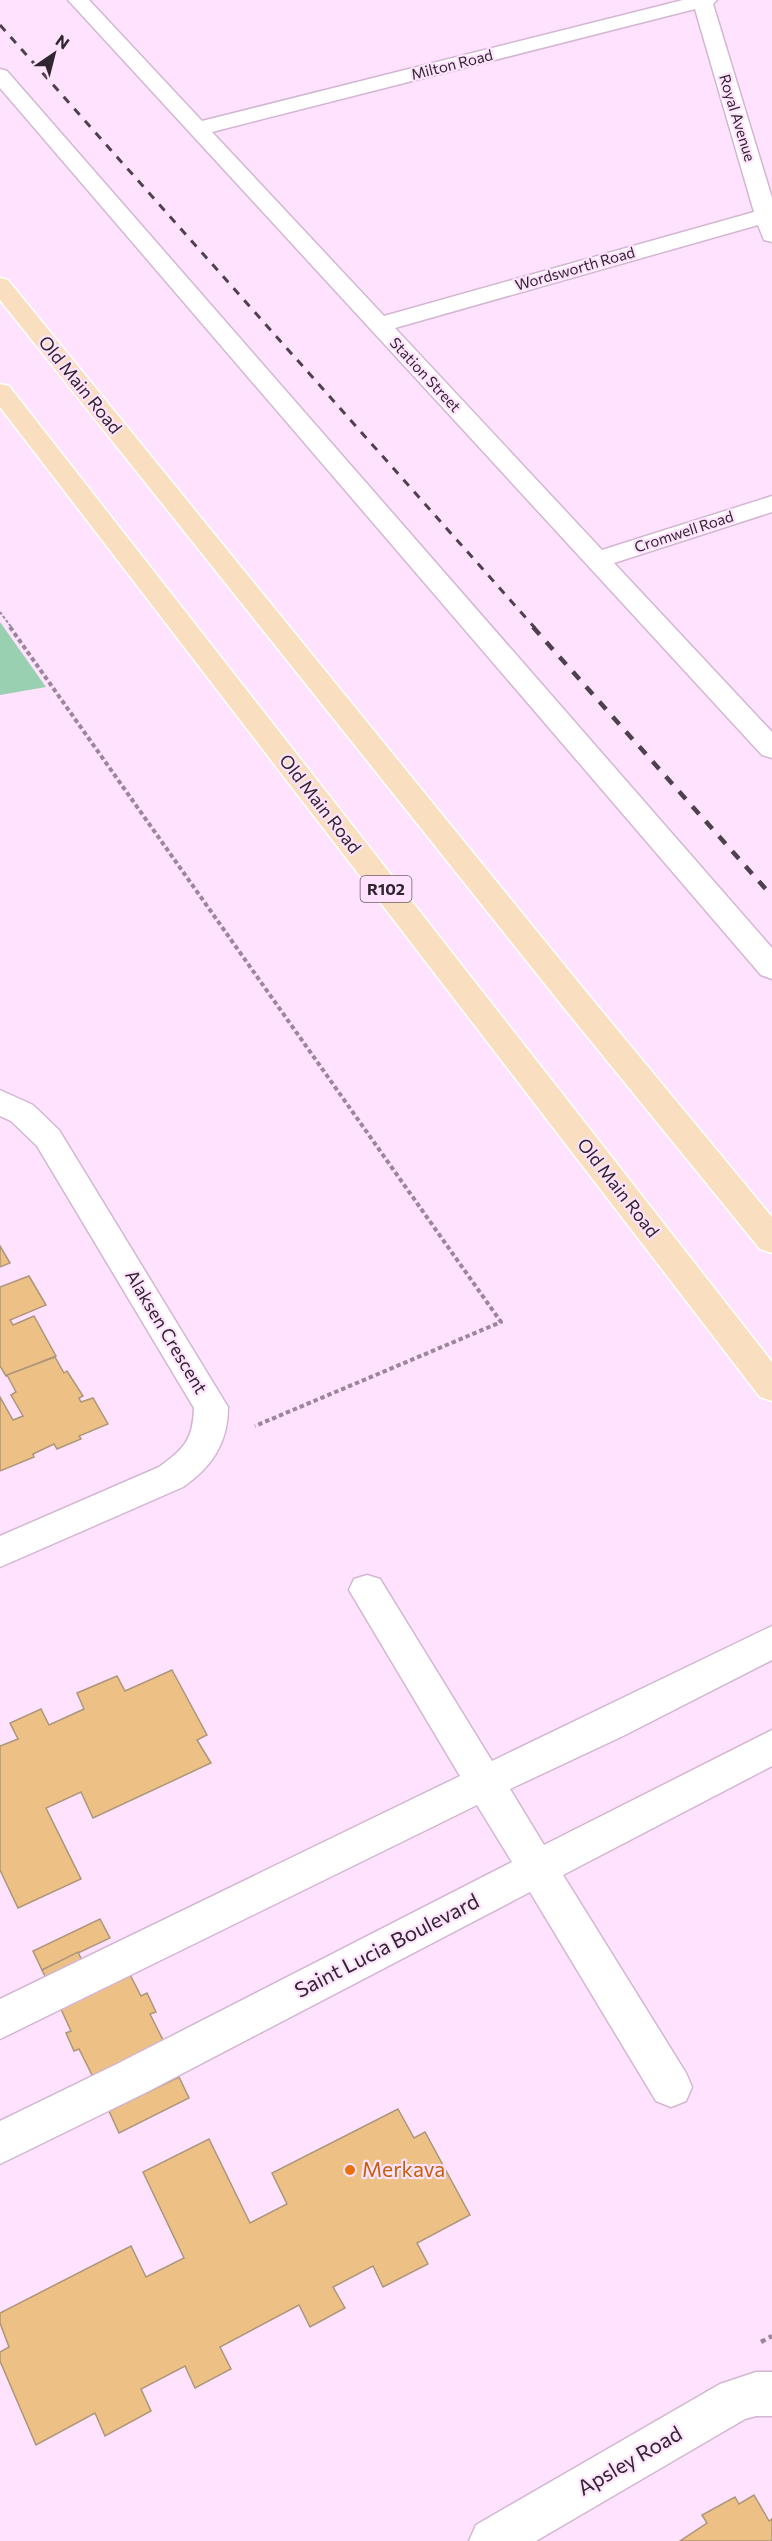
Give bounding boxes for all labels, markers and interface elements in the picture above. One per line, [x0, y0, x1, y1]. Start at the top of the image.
north arrow [24, 24, 84, 84]
text: N [53, 30, 73, 53]
street label: Milton Road [409, 45, 494, 83]
street label: Royal Avenue [716, 72, 760, 164]
street label: Wordsworth Road [513, 242, 637, 294]
street label: Old Main Road [34, 331, 127, 438]
street label: Station Street [387, 333, 465, 415]
street label: Cromwell Road [632, 507, 735, 556]
street label: Old Main Road [275, 749, 366, 857]
road number: R102 [360, 876, 412, 902]
street label: Old Main Road [573, 1133, 664, 1241]
street label: Alaksen Crescent [121, 1266, 212, 1397]
street label: Saint Lucia Boulevard [290, 1887, 483, 2002]
place label: Merkava [362, 2156, 445, 2181]
marker: Merkava [343, 2163, 357, 2177]
street label: Apsley Road [573, 2420, 686, 2500]

